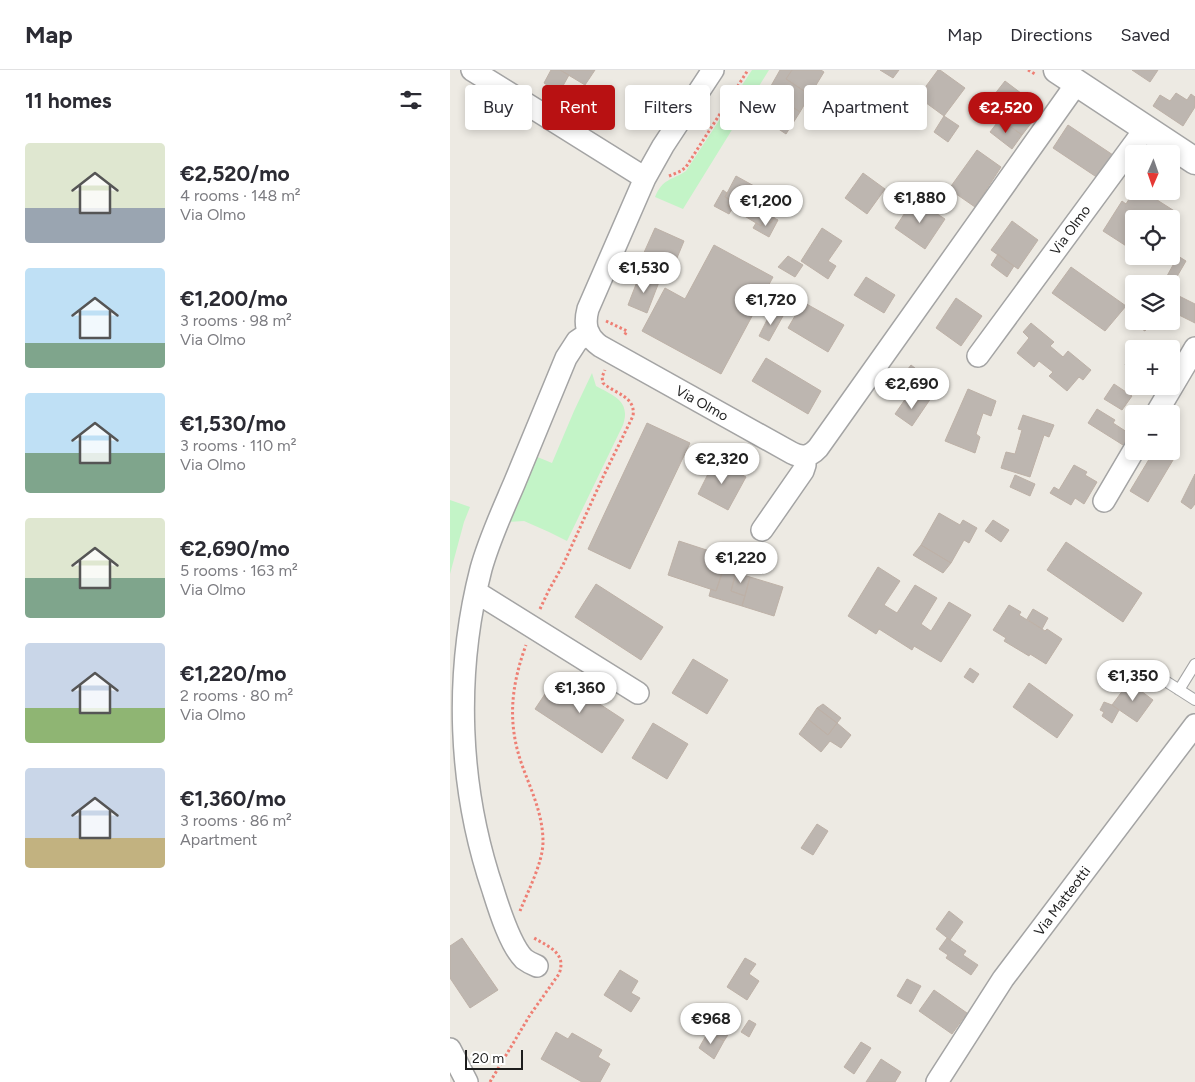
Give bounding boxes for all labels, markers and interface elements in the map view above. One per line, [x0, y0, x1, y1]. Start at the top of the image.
text: Map [25, 20, 73, 49]
text: Map [947, 24, 982, 46]
text: Directions [1010, 24, 1092, 46]
text: Saved [1120, 24, 1170, 46]
chip: Buy [465, 85, 532, 130]
chip: Rent [542, 85, 615, 130]
chip: Filters [625, 85, 710, 130]
chip: New [720, 85, 794, 130]
chip: Apartment [804, 85, 927, 130]
icon: filters [397, 86, 425, 114]
text: 11 homes [25, 88, 112, 113]
pin: €2,520 [965, 92, 1047, 134]
text: €2,520 [979, 98, 1033, 117]
north arrow [1125, 145, 1180, 200]
map controls [1125, 145, 1180, 460]
text: €2,520/mo [180, 161, 290, 186]
icon: home [65, 163, 125, 223]
pin: €1,880 [879, 182, 961, 224]
pin: €1,200 [725, 184, 807, 227]
text: 4 rooms · 148 m² [180, 186, 301, 205]
text: €1,880 [894, 188, 946, 207]
text: €1,200 [740, 191, 792, 210]
street label: Via Olmo [1047, 202, 1094, 259]
text: Via Olmo [180, 205, 246, 224]
button: locate [1125, 210, 1180, 265]
pin: €1,530 [603, 252, 685, 294]
text: €1,530 [619, 258, 669, 277]
button: layers [1125, 275, 1180, 330]
pin: €1,720 [730, 284, 812, 326]
text: €1,200/mo [180, 286, 288, 311]
icon: home [65, 288, 125, 348]
text: €1,720 [746, 290, 796, 309]
text: 3 rooms · 98 m² [180, 311, 292, 330]
text: Via Olmo [180, 330, 246, 349]
button: + [1125, 340, 1180, 395]
pin: €2,690 [871, 368, 953, 410]
text: €2,690 [885, 374, 939, 393]
street label: Via Olmo [672, 382, 731, 425]
button: − [1125, 405, 1180, 460]
text: €1,530/mo [180, 411, 286, 436]
icon: home [65, 413, 125, 473]
text: 3 rooms · 110 m² [180, 436, 296, 455]
pin: €2,320 [681, 442, 763, 485]
text: €2,320 [695, 449, 749, 468]
text: Via Olmo [180, 455, 246, 474]
text: €2,690/mo [180, 536, 290, 561]
icon: home [65, 538, 125, 598]
pin: €1,220 [700, 542, 782, 584]
text: €1,220 [716, 548, 766, 567]
text: 5 rooms · 163 m² [180, 561, 298, 580]
text: Via Olmo [180, 580, 246, 599]
pin: €1,350 [1092, 660, 1174, 702]
text: €1,220/mo [180, 661, 286, 686]
icon: home [65, 663, 125, 723]
text: €1,350 [1108, 666, 1158, 685]
pin: €1,360 [539, 672, 621, 714]
text: €1,360 [555, 678, 605, 697]
text: 2 rooms · 80 m² [180, 686, 293, 705]
text: Via Olmo [180, 705, 246, 724]
text: €1,360/mo [180, 786, 286, 811]
icon: home [65, 788, 125, 848]
text: 3 rooms · 86 m² [180, 811, 292, 830]
text: Apartment [180, 830, 257, 849]
street label: Via Matteotti [1031, 863, 1094, 939]
pin: €968 [681, 1002, 741, 1045]
text: €968 [691, 1009, 731, 1028]
scale bar [465, 1047, 522, 1070]
text: 20 m [472, 1050, 504, 1067]

